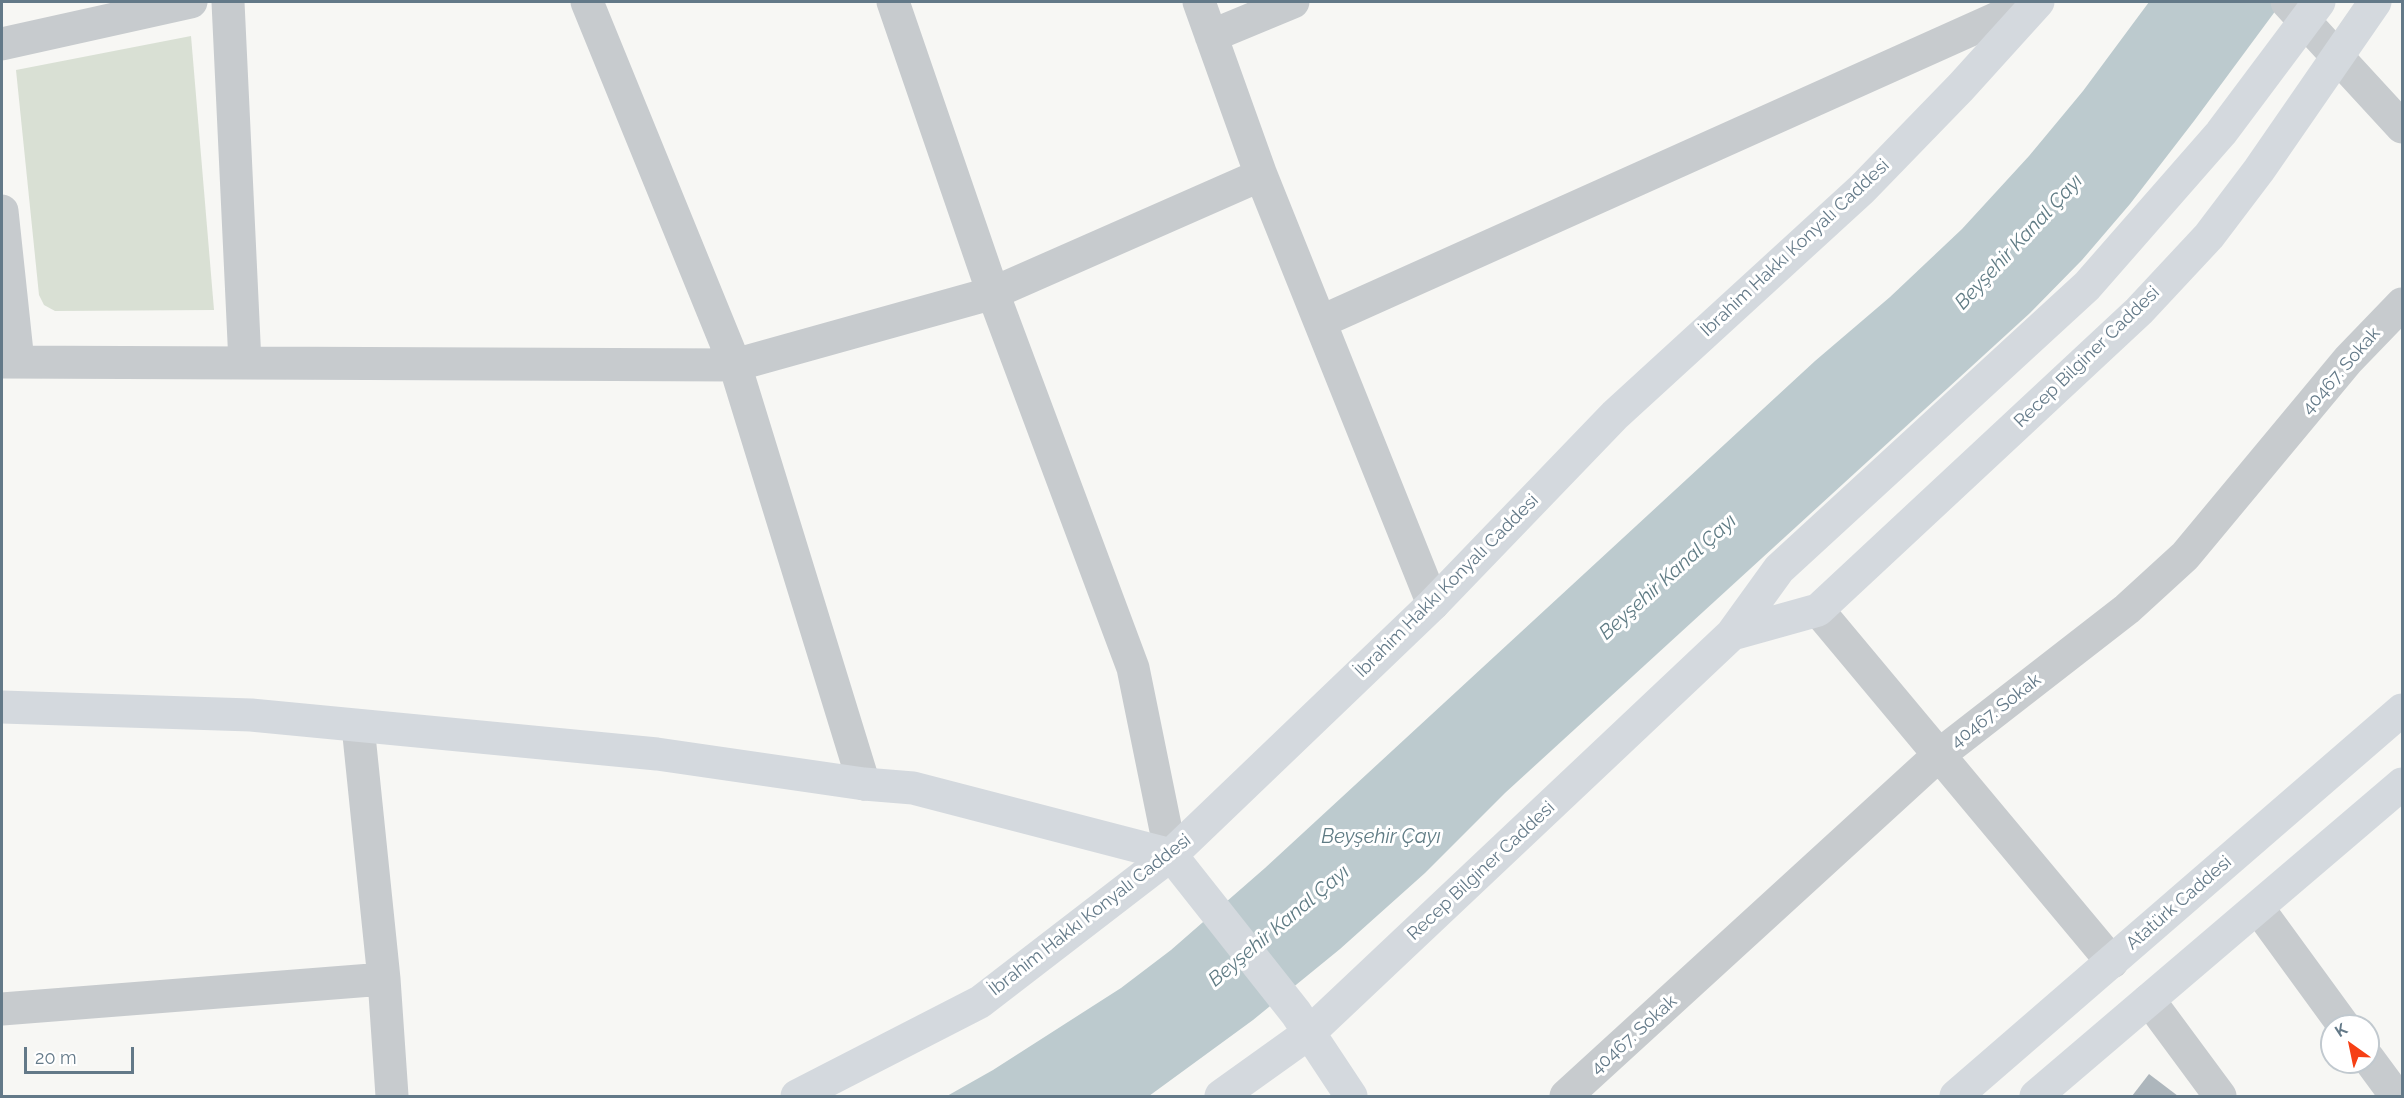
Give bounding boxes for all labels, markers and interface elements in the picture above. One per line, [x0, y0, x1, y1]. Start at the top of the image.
street label: İbrahim Hakkı Konyalı Caddesi [1696, 155, 1894, 341]
water label: Beyşehir Kanal Çayı [1950, 169, 2088, 315]
street label: Recep Bilginer Caddesi [2010, 282, 2164, 432]
street label: 40467. Sokak [2297, 323, 2385, 419]
street label: İbrahim Hakkı Konyalı Caddesi [1351, 490, 1543, 682]
water label: Beyşehir Kanal Çayı [1594, 509, 1742, 645]
street label: 40467. Sokak [1947, 669, 2045, 753]
street label: Recep Bilginer Caddesi [1403, 797, 1559, 945]
water label: Beyşehir Çayı [1321, 825, 1441, 849]
street label: İbrahim Hakkı Konyalı Caddesi [985, 829, 1195, 1001]
street label: Atatürk Caddesi [2122, 851, 2236, 955]
water label: Beyşehir Kanal Çayı [1204, 860, 1354, 992]
street label: 40467. Sokak [1586, 991, 1682, 1079]
north arrow [2320, 1014, 2380, 1074]
text: K [2331, 1019, 2351, 1041]
scale bar [27, 1035, 136, 1073]
text: 20 m [35, 1047, 77, 1068]

